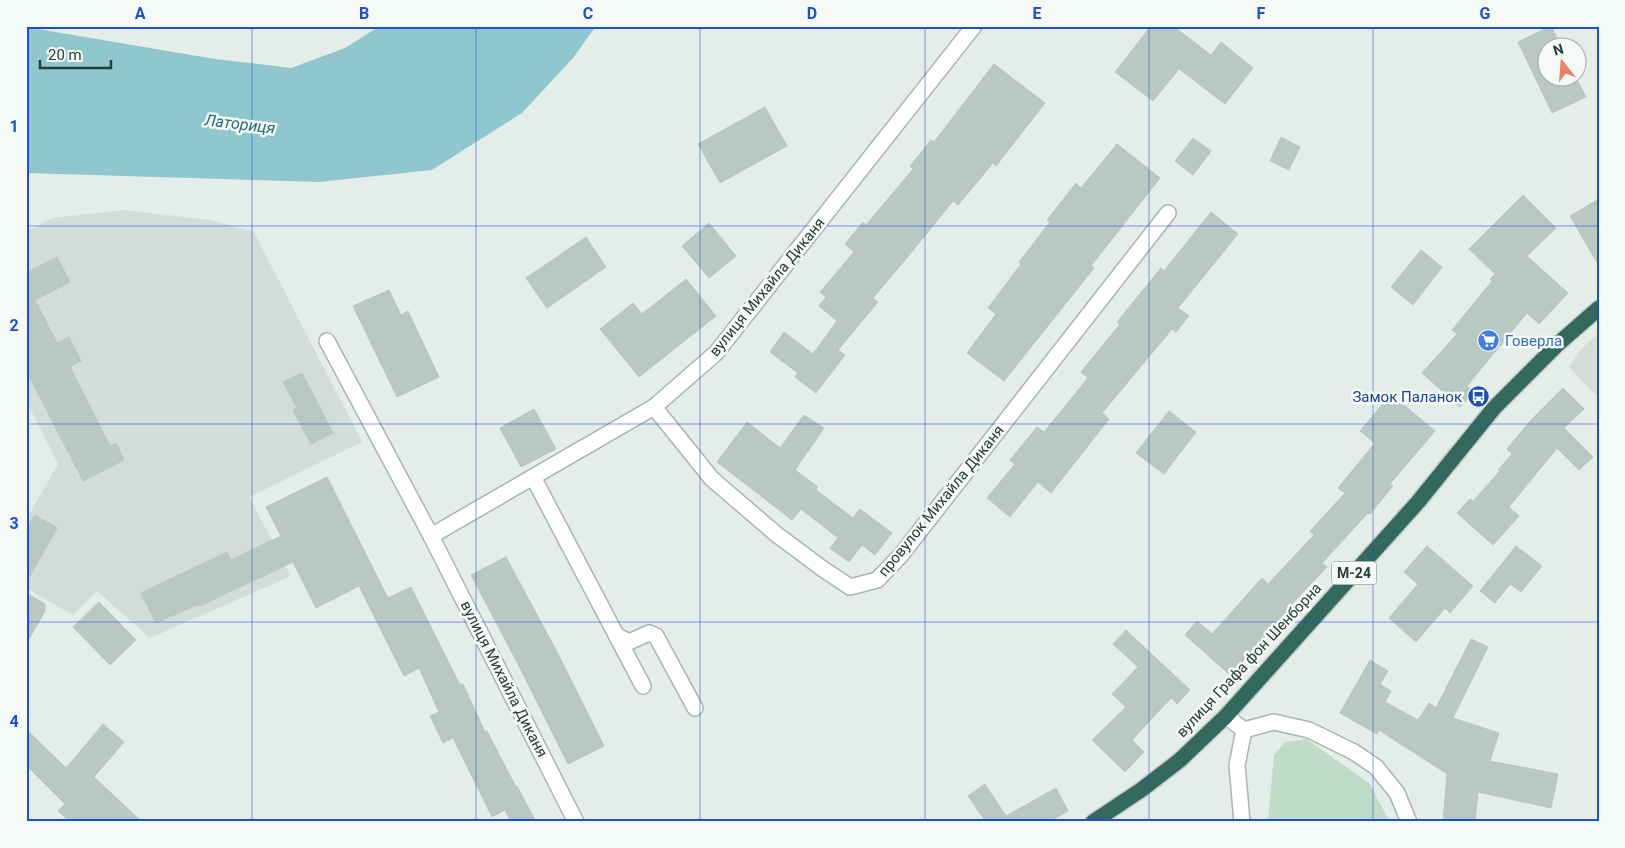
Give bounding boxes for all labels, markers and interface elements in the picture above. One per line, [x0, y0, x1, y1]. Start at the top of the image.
text: A [135, 4, 146, 23]
text: B [359, 4, 369, 23]
text: C [583, 4, 593, 23]
text: D [807, 4, 817, 23]
text: E [1033, 4, 1042, 23]
text: F [1257, 4, 1266, 23]
text: G [1480, 4, 1491, 23]
scale bar [40, 38, 111, 70]
north arrow [1538, 38, 1588, 88]
text: N [1551, 40, 1565, 59]
text: 20 m [48, 46, 82, 64]
water label: Латориця [203, 110, 276, 138]
text: 1 [9, 117, 19, 136]
street label: вулиця Михайла Диканя [706, 214, 828, 360]
text: 2 [9, 316, 19, 335]
supermarket icon: Говерла [1477, 329, 1501, 353]
place label: Говерла [1505, 332, 1562, 350]
bus stop icon: Замок Паланок [1466, 385, 1490, 409]
place label: Замок Паланок [1352, 388, 1462, 406]
street label: провулок Михайла Диканя [874, 422, 1008, 580]
text: 3 [9, 514, 19, 533]
road number: М-24 [1332, 562, 1376, 584]
street label: вулиця Графа фон Шенборна [1173, 579, 1325, 741]
street label: вулиця Михайла Диканя [457, 598, 551, 760]
text: 4 [9, 712, 19, 731]

